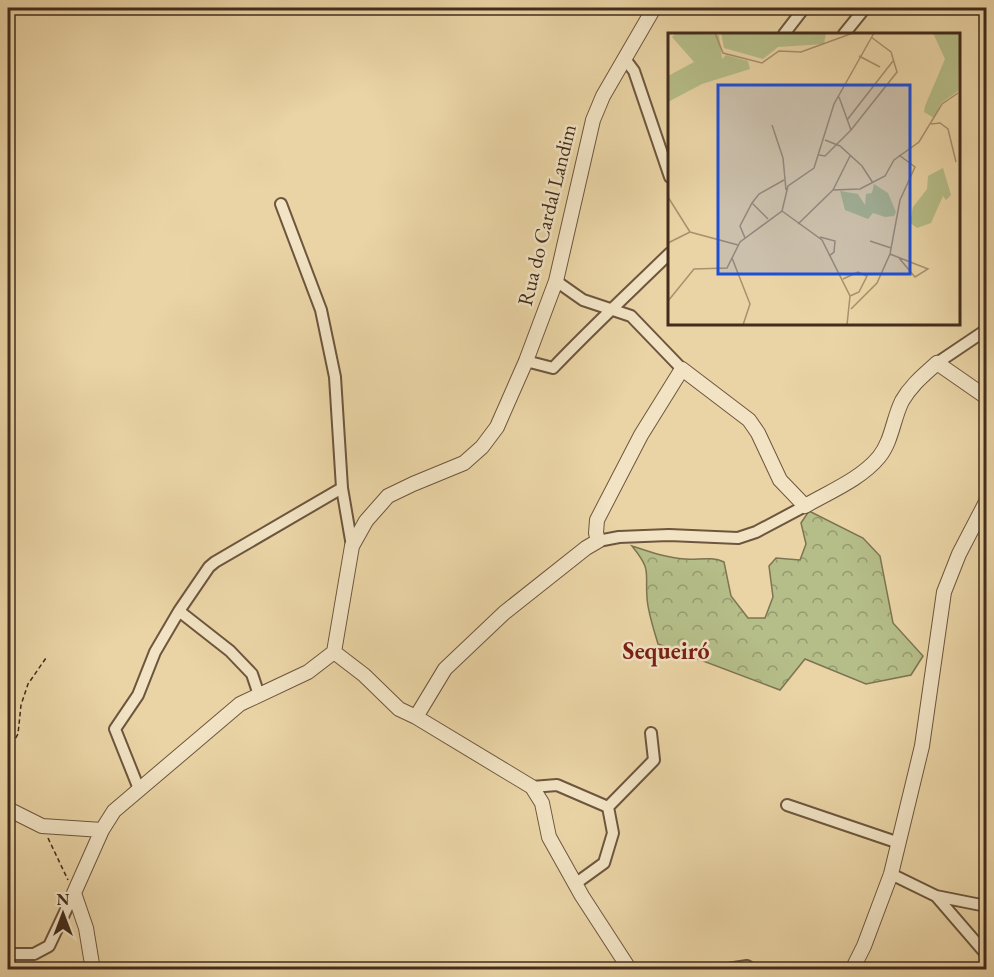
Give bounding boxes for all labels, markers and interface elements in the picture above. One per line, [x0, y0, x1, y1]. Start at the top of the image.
inset map [668, 33, 961, 326]
street label: Rua do Cardal Landim [511, 121, 582, 308]
district label: Sequeiró [622, 635, 710, 667]
north arrow [33, 884, 93, 944]
text: N [57, 889, 70, 910]

